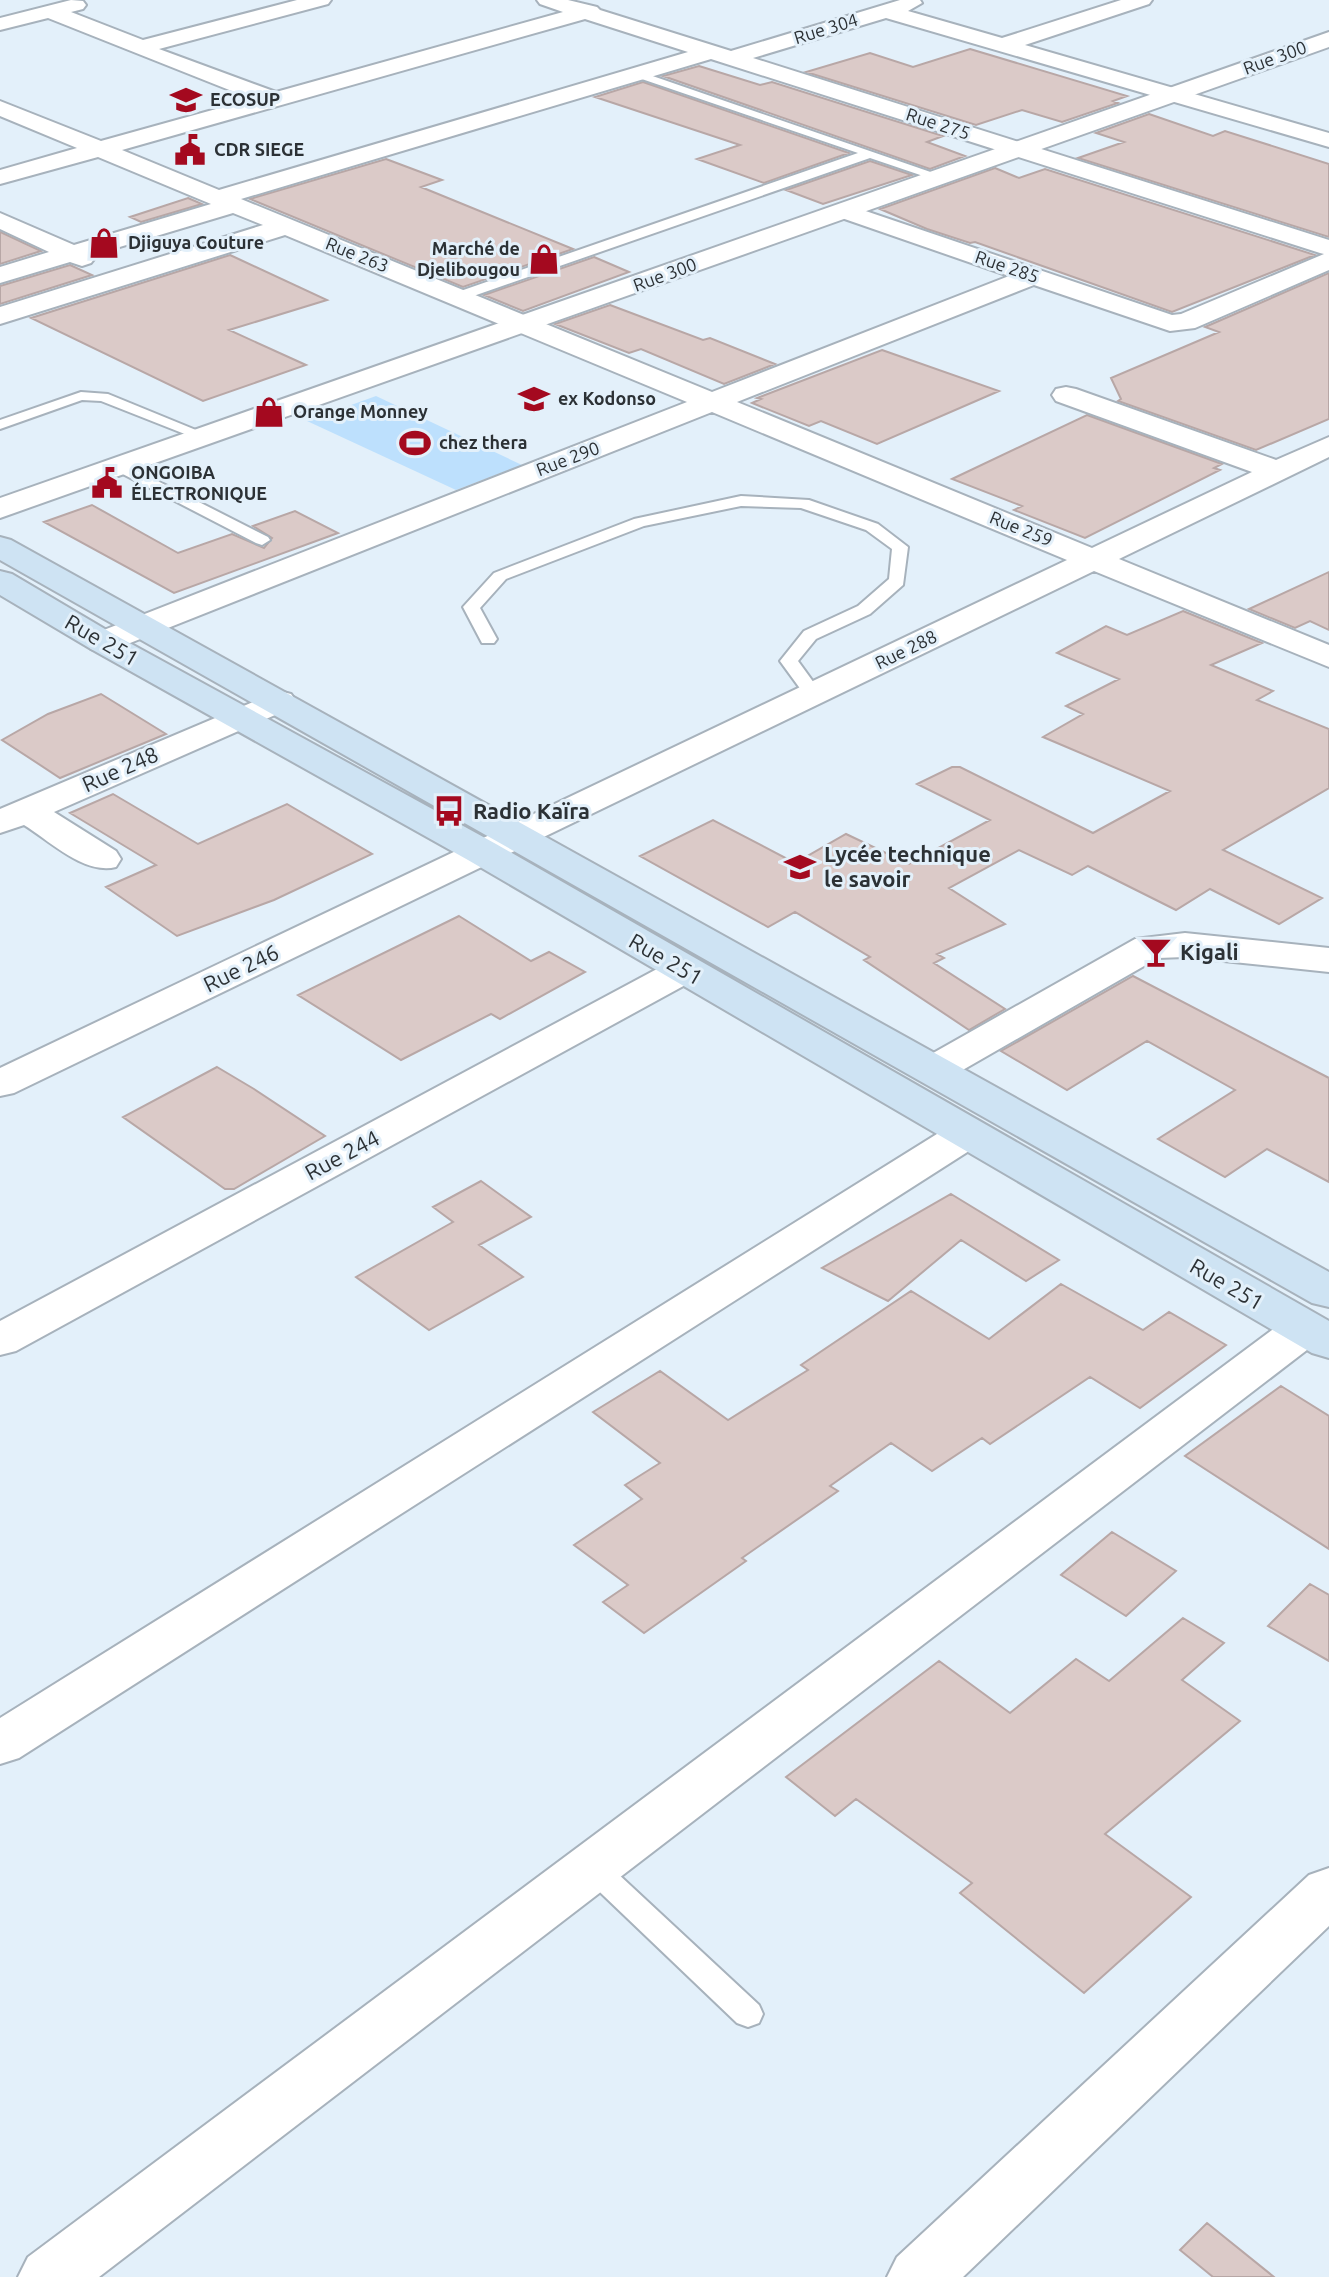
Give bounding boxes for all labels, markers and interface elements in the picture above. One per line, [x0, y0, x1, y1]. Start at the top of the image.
street label: Rue 304 [791, 9, 860, 47]
street label: Rue 300 [1240, 36, 1309, 78]
school or university icon: ECOSUP [169, 83, 203, 117]
place label: ECOSUP [210, 89, 280, 109]
street label: Rue 275 [904, 103, 973, 143]
public building icon: CDR SIEGE [173, 133, 207, 167]
place label: CDR SIEGE [214, 139, 304, 159]
shop icon: Djiguya Couture [87, 226, 121, 260]
place label: Djiguya Couture [128, 232, 264, 252]
street label: Rue 263 [323, 232, 392, 276]
place label: Marché de Djelibougou [417, 238, 520, 279]
shop icon: Marché de Djelibougou [527, 242, 561, 276]
street label: Rue 285 [973, 246, 1042, 286]
street label: Rue 300 [630, 253, 699, 295]
school or university icon: ex Kodonso [517, 382, 551, 416]
place label: ex Kodonso [558, 388, 656, 408]
shop icon: Orange Monney [252, 395, 286, 429]
place label: Orange Monney [293, 401, 428, 421]
sports icon: chez thera [398, 426, 432, 460]
place label: chez thera [439, 432, 528, 452]
street label: Rue 290 [533, 437, 602, 479]
place label: ONGOIBA ÉLECTRONIQUE [131, 462, 267, 503]
public building icon: ONGOIBA ÉLECTRONIQUE [90, 466, 124, 500]
street label: Rue 259 [987, 506, 1056, 550]
street label: Rue 251 [61, 609, 143, 671]
street label: Rue 288 [872, 626, 940, 673]
street label: Rue 248 [78, 741, 162, 796]
bus stop icon: Radio Kaïra [432, 794, 466, 828]
place label: Radio Kaïra [473, 798, 590, 823]
place label: Lycée technique le savoir [824, 841, 991, 891]
school or university icon: Lycée technique le savoir [783, 850, 817, 884]
street label: Rue 251 [625, 928, 707, 990]
bar icon: Kigali [1139, 935, 1173, 969]
street label: Rue 246 [199, 939, 283, 996]
place label: Kigali [1180, 939, 1239, 964]
street label: Rue 244 [300, 1125, 383, 1185]
street label: Rue 251 [1186, 1253, 1268, 1315]

